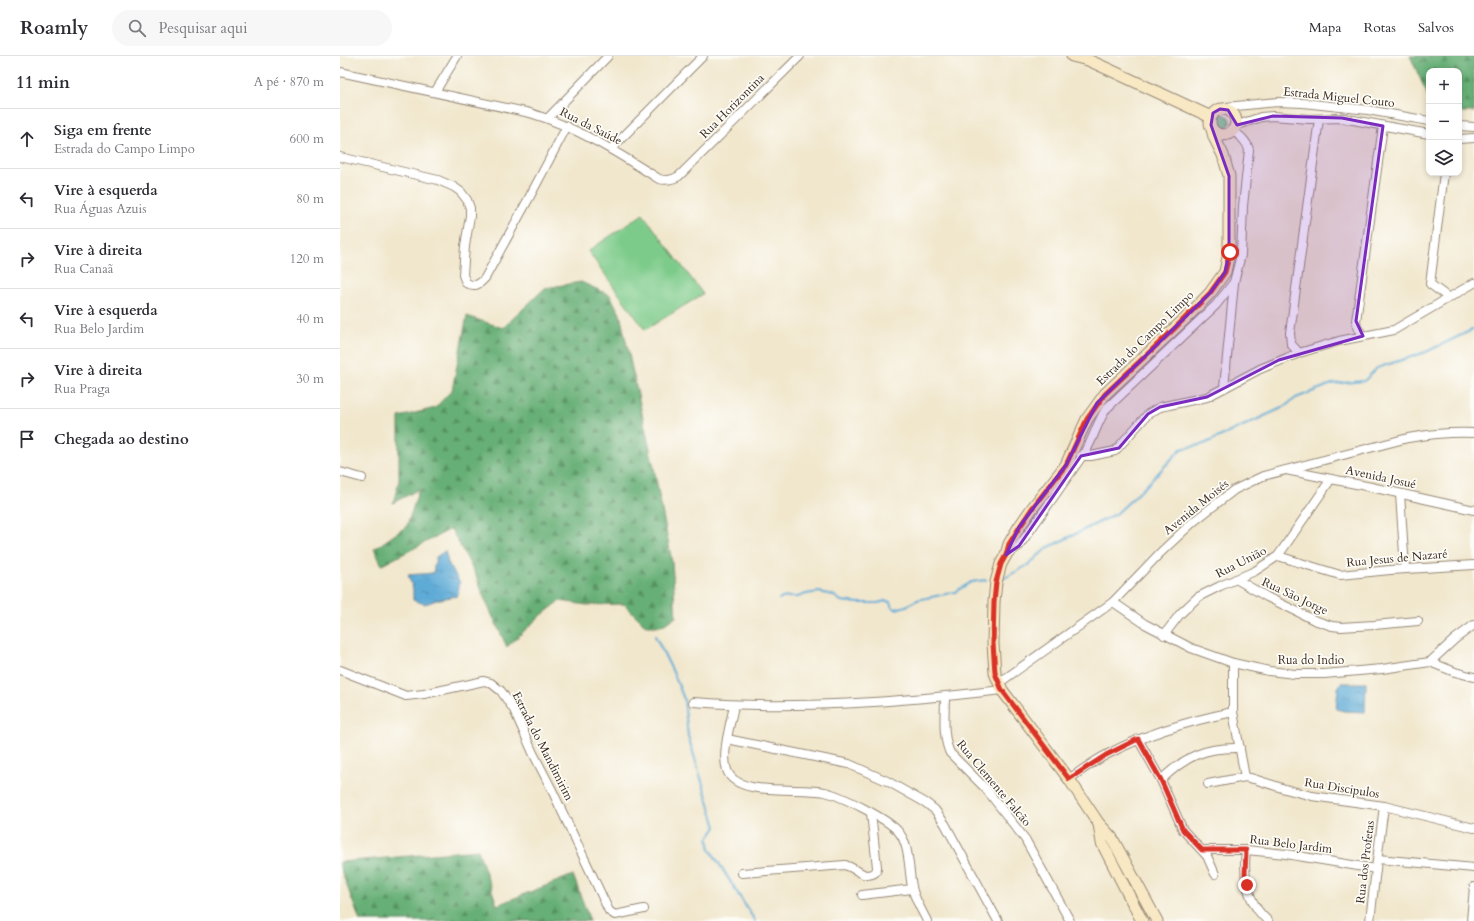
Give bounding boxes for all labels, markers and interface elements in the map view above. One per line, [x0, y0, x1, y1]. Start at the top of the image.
search box [112, 10, 392, 46]
text: Roamly [20, 15, 88, 41]
icon: search [126, 17, 148, 39]
text: Pesquisar aqui [158, 18, 248, 38]
text: Mapa [1309, 18, 1342, 37]
text: Rotas [1364, 18, 1396, 37]
text: Salvos [1418, 18, 1454, 37]
map controls [1426, 68, 1462, 176]
button: + [1426, 68, 1462, 104]
street label: Rua Horizontina [696, 70, 768, 142]
text: 11 min [16, 71, 70, 94]
text: A pé · 870 m [254, 73, 324, 91]
street label: Estrada Miguel Couto [1283, 83, 1396, 111]
street label: Rua da Saúde [557, 104, 625, 148]
button: − [1426, 104, 1462, 140]
text: Siga em frente [54, 120, 152, 140]
icon: ahead [16, 128, 38, 150]
text: 600 m [290, 130, 324, 148]
text: Estrada do Campo Limpo [54, 140, 195, 158]
button: layers [1426, 140, 1462, 176]
text: Vire à esquerda [54, 180, 158, 200]
icon: left [16, 188, 38, 210]
text: 80 m [296, 190, 324, 208]
text: Rua Águas Azuis [54, 200, 147, 218]
text: Vire à direita [54, 240, 142, 260]
route start [1221, 243, 1239, 261]
icon: right [16, 248, 38, 270]
text: 120 m [290, 250, 324, 268]
text: Rua Canaã [54, 260, 113, 278]
street label: Estrada do Campo Limpo [1093, 287, 1198, 389]
text: Vire à esquerda [54, 300, 158, 320]
icon: left [16, 308, 38, 330]
text: 40 m [296, 310, 324, 328]
text: Rua Belo Jardim [54, 320, 144, 338]
text: Vire à direita [54, 360, 142, 380]
icon: right [16, 368, 38, 390]
text: 30 m [296, 370, 324, 388]
text: Rua Praga [54, 380, 110, 398]
icon: arrive [16, 428, 38, 450]
text: Chegada ao destino [54, 429, 189, 449]
street label: Avenida Josué [1344, 462, 1418, 492]
street label: Avenida Moisés [1160, 476, 1232, 538]
street label: Rua União [1213, 542, 1270, 582]
street label: Rua Jesus de Nazaré [1346, 546, 1448, 570]
street label: Rua São Jorge [1259, 574, 1331, 618]
street label: Rua do Indio [1278, 652, 1345, 668]
street label: Estrada do Mandimirim [509, 689, 578, 804]
street label: Rua Clemente Falcão [953, 736, 1035, 830]
street label: Rua Discipulos [1303, 774, 1381, 802]
street label: Rua dos Profetas [1352, 820, 1378, 904]
street label: Rua Belo Jardim [1249, 831, 1334, 857]
route end [1238, 876, 1256, 894]

